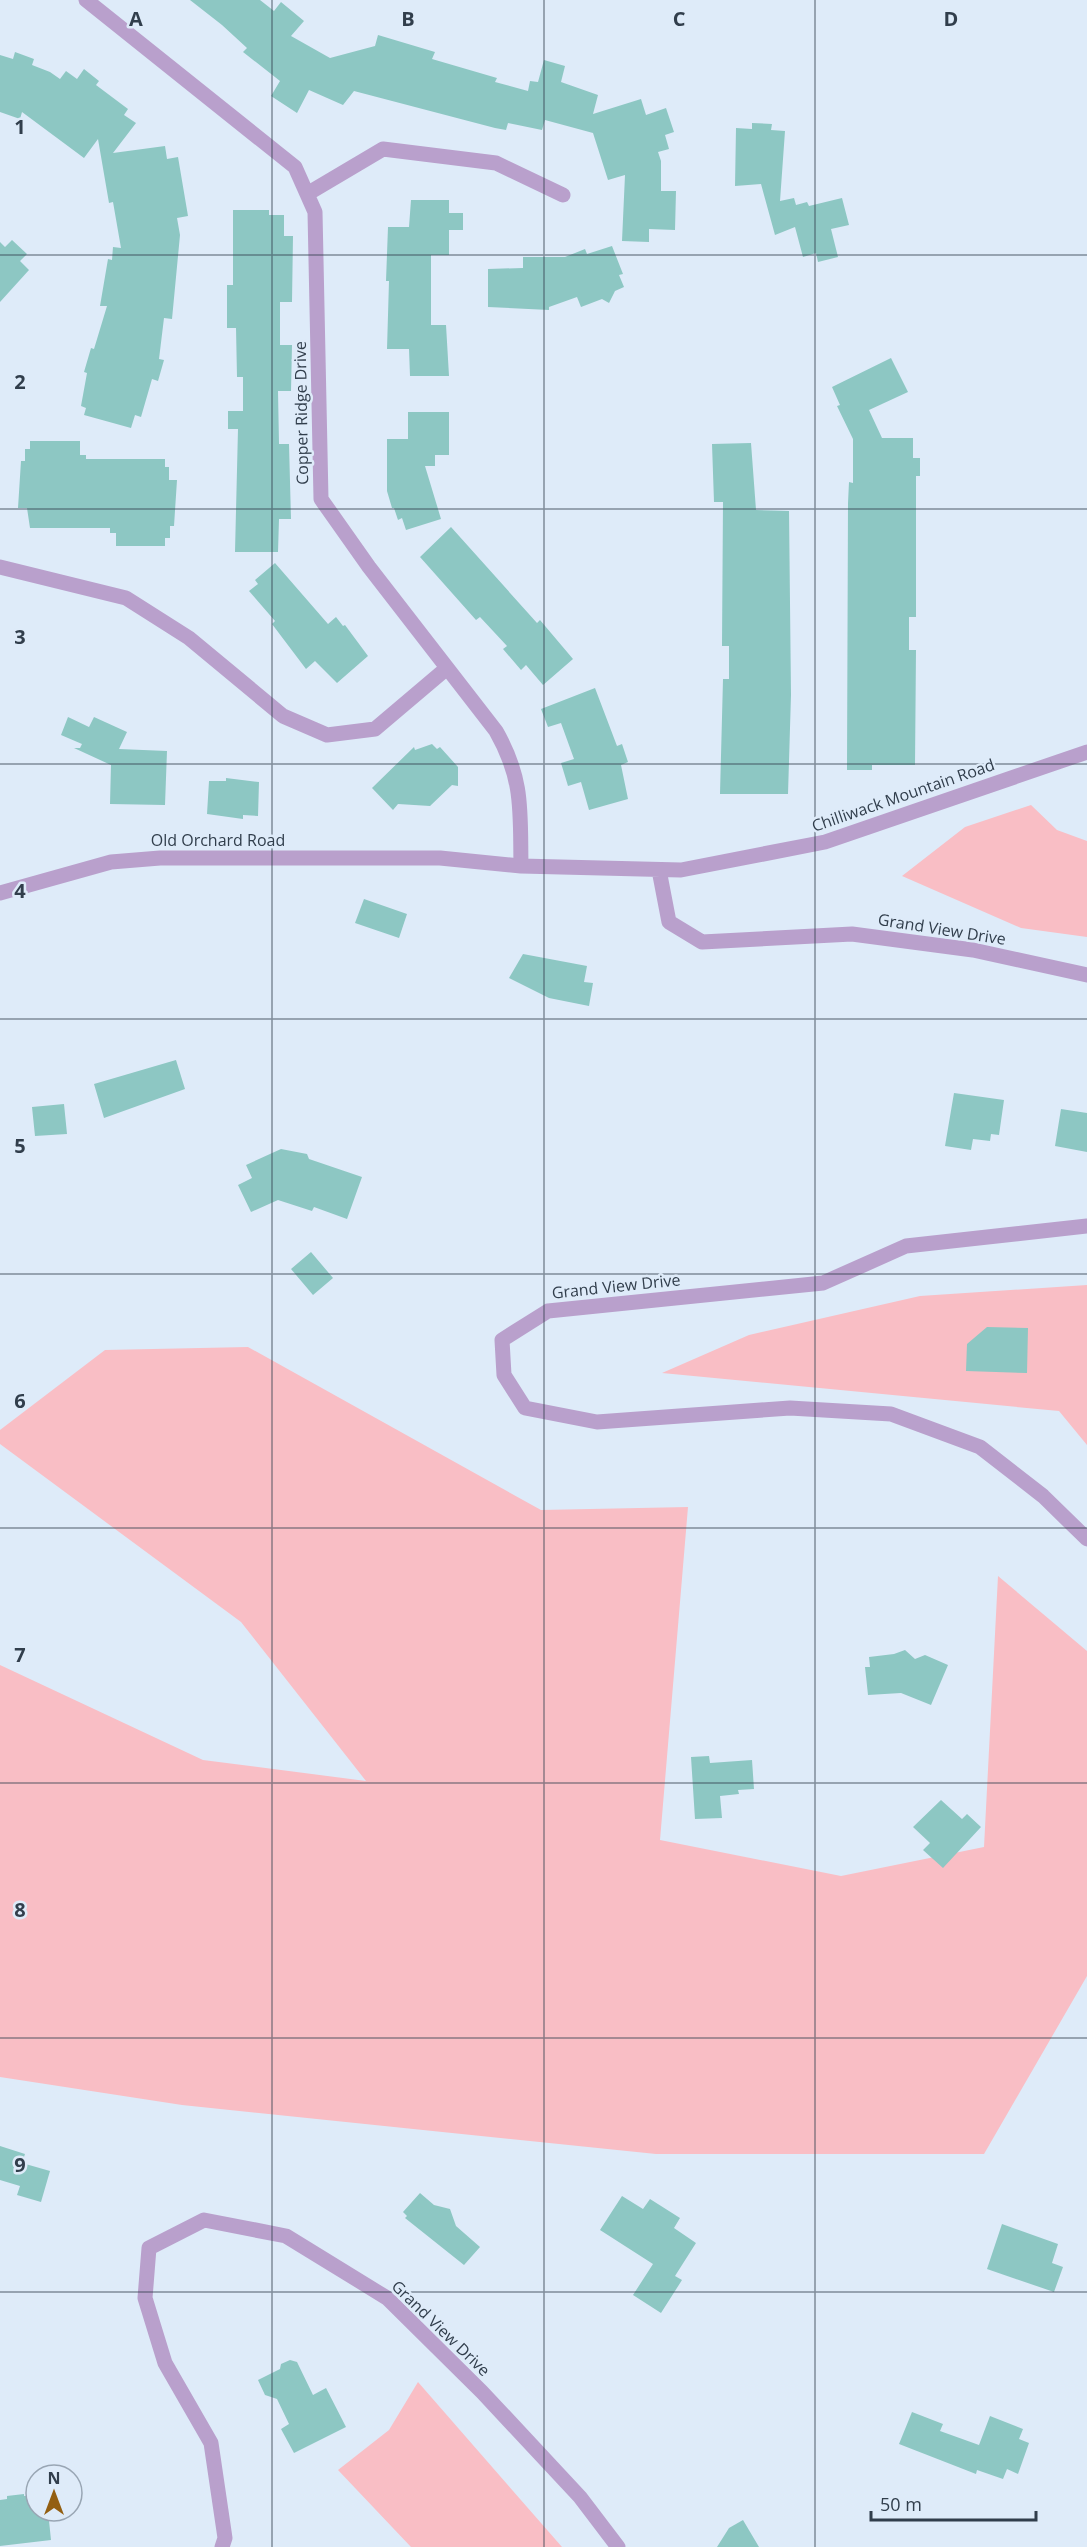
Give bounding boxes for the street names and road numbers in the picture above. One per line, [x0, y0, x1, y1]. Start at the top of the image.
street label: Copper Ridge Drive [289, 341, 313, 485]
street label: Chilliwack Mountain Road [809, 753, 997, 837]
street label: Old Orchard Road [151, 829, 285, 851]
street label: Grand View Drive [877, 908, 1007, 950]
street label: Grand View Drive [551, 1268, 681, 1304]
street label: Grand View Drive [387, 2275, 495, 2381]

